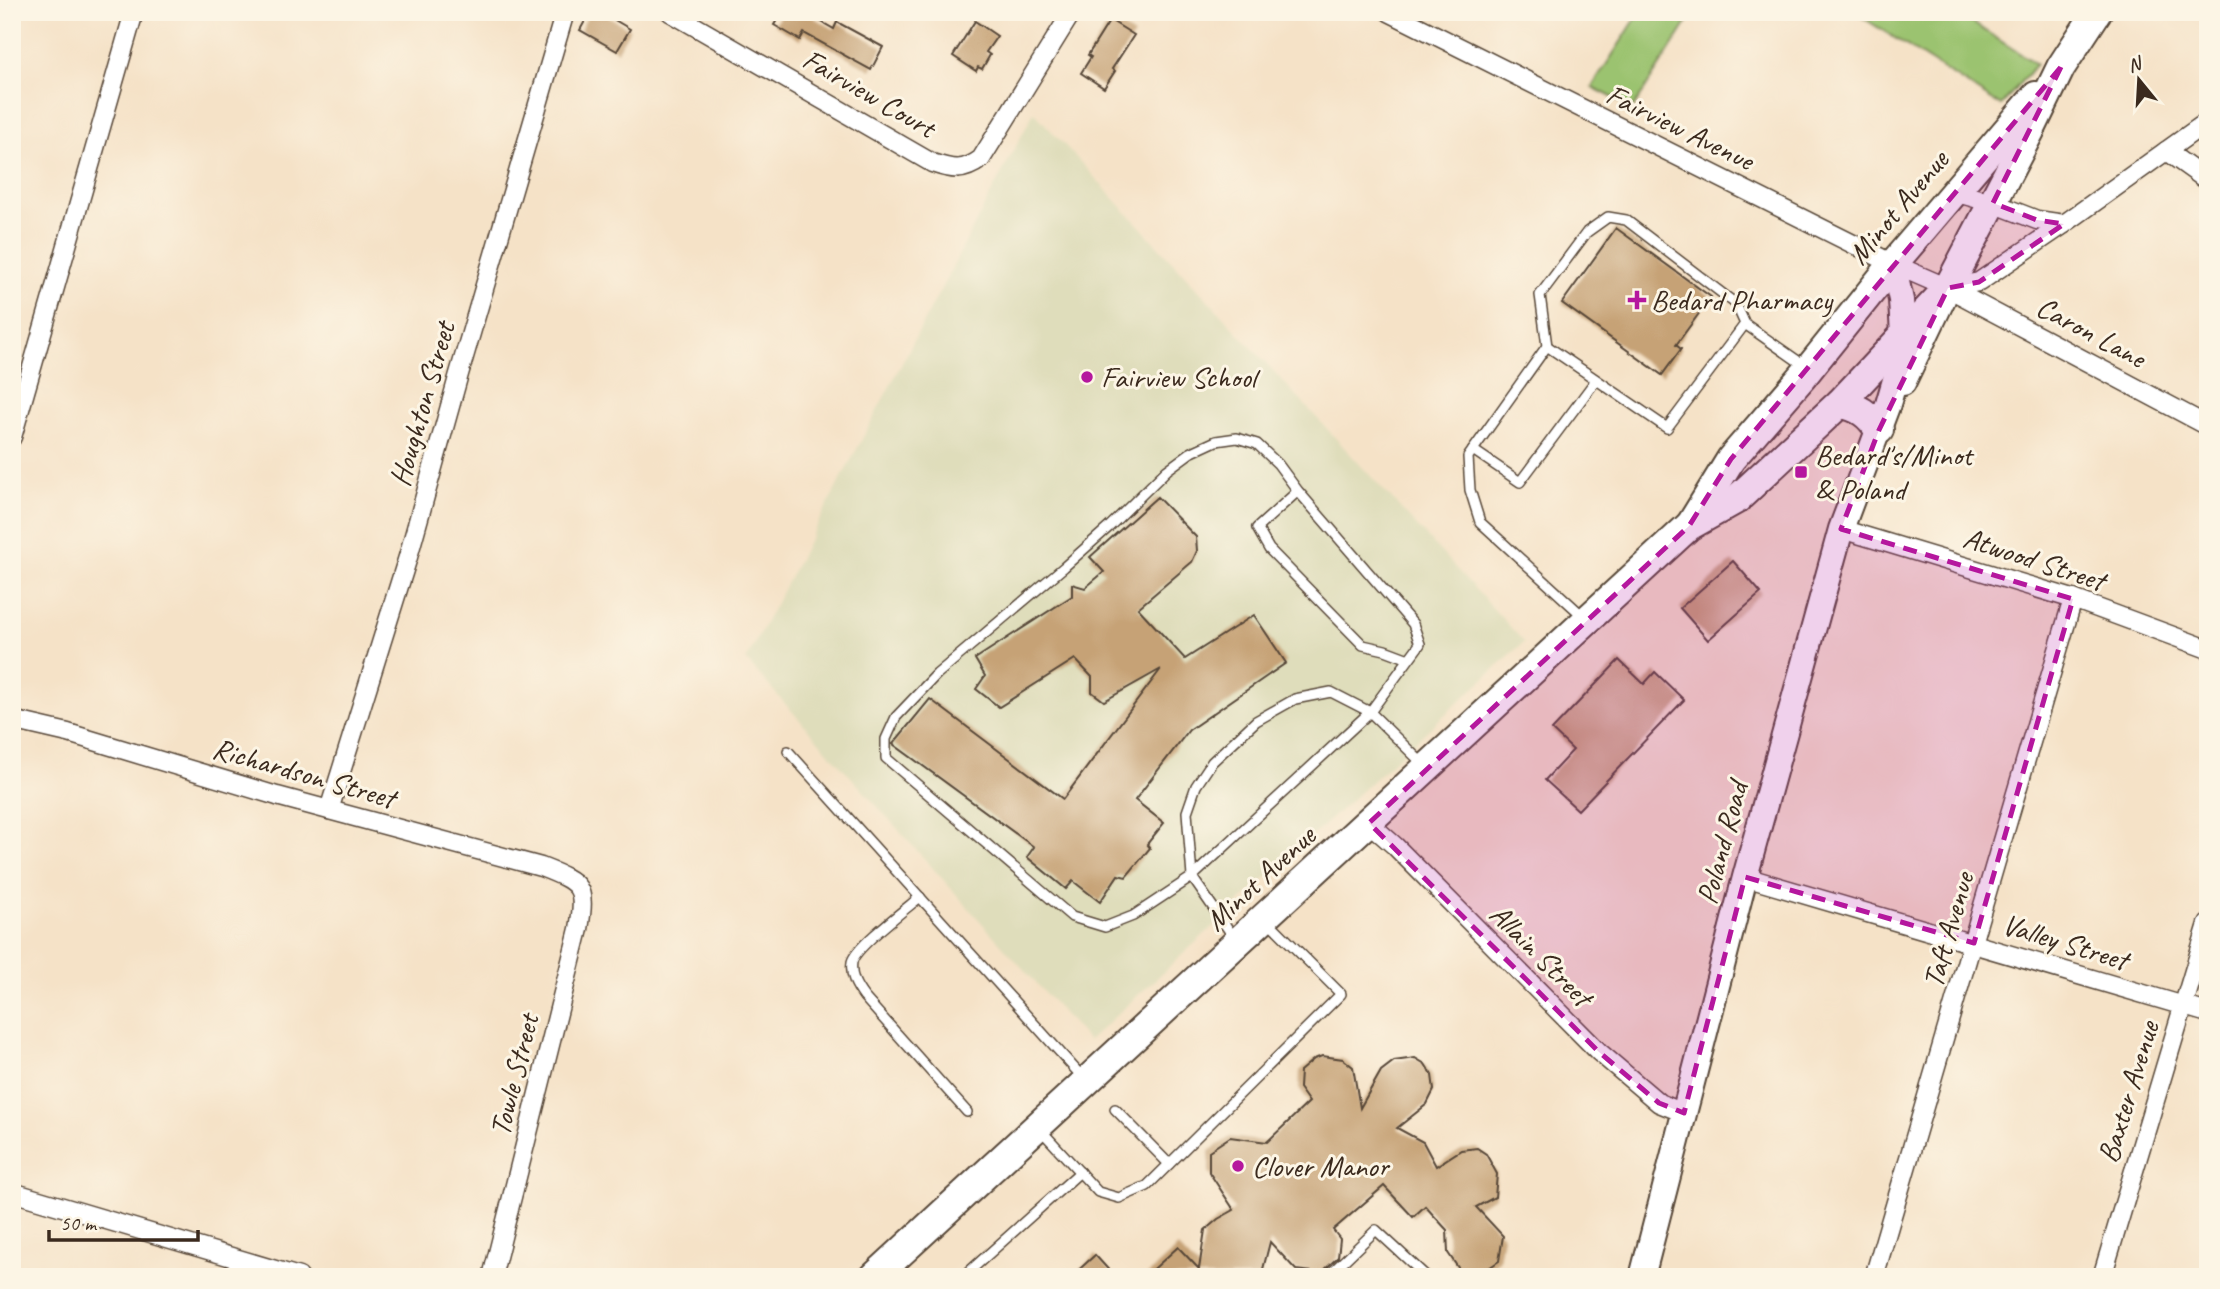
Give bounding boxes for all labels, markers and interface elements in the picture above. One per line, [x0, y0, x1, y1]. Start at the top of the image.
street label: Fairview Court [796, 40, 945, 148]
north arrow [2104, 46, 2174, 116]
text: N [2125, 51, 2146, 78]
street label: Fairview Avenue [1600, 75, 1762, 180]
street label: Minot Avenue [1839, 140, 1958, 272]
place label: Bedard Pharmacy [1651, 281, 1834, 319]
street label: Caron Lane [2030, 288, 2154, 377]
marker: Bedard Pharmacy [1629, 292, 1645, 308]
street label: Houghton Street [380, 315, 464, 490]
place label: Fairview School [1101, 358, 1261, 396]
marker: Fairview School [1079, 369, 1095, 385]
place label: Bedard's/Minot & Poland [1815, 436, 1975, 508]
marker: Bedard's/Minot & Poland [1793, 464, 1809, 480]
street label: Atwood Street [1959, 518, 2113, 601]
street label: Richardson Street [209, 729, 403, 818]
street label: Poland Road [1688, 774, 1758, 908]
street label: Minot Avenue [1197, 816, 1325, 939]
street label: Taft Avenue [1913, 866, 1983, 992]
street label: Allain Street [1482, 896, 1603, 1017]
street label: Valley Street [1998, 905, 2136, 980]
street label: Towle Street [481, 1007, 548, 1140]
street label: Baxter Avenue [2089, 1015, 2168, 1167]
place label: Clover Manor [1252, 1147, 1391, 1185]
marker: Clover Manor [1230, 1158, 1246, 1174]
scale bar [49, 1198, 198, 1242]
text: 50 m [60, 1210, 98, 1236]

